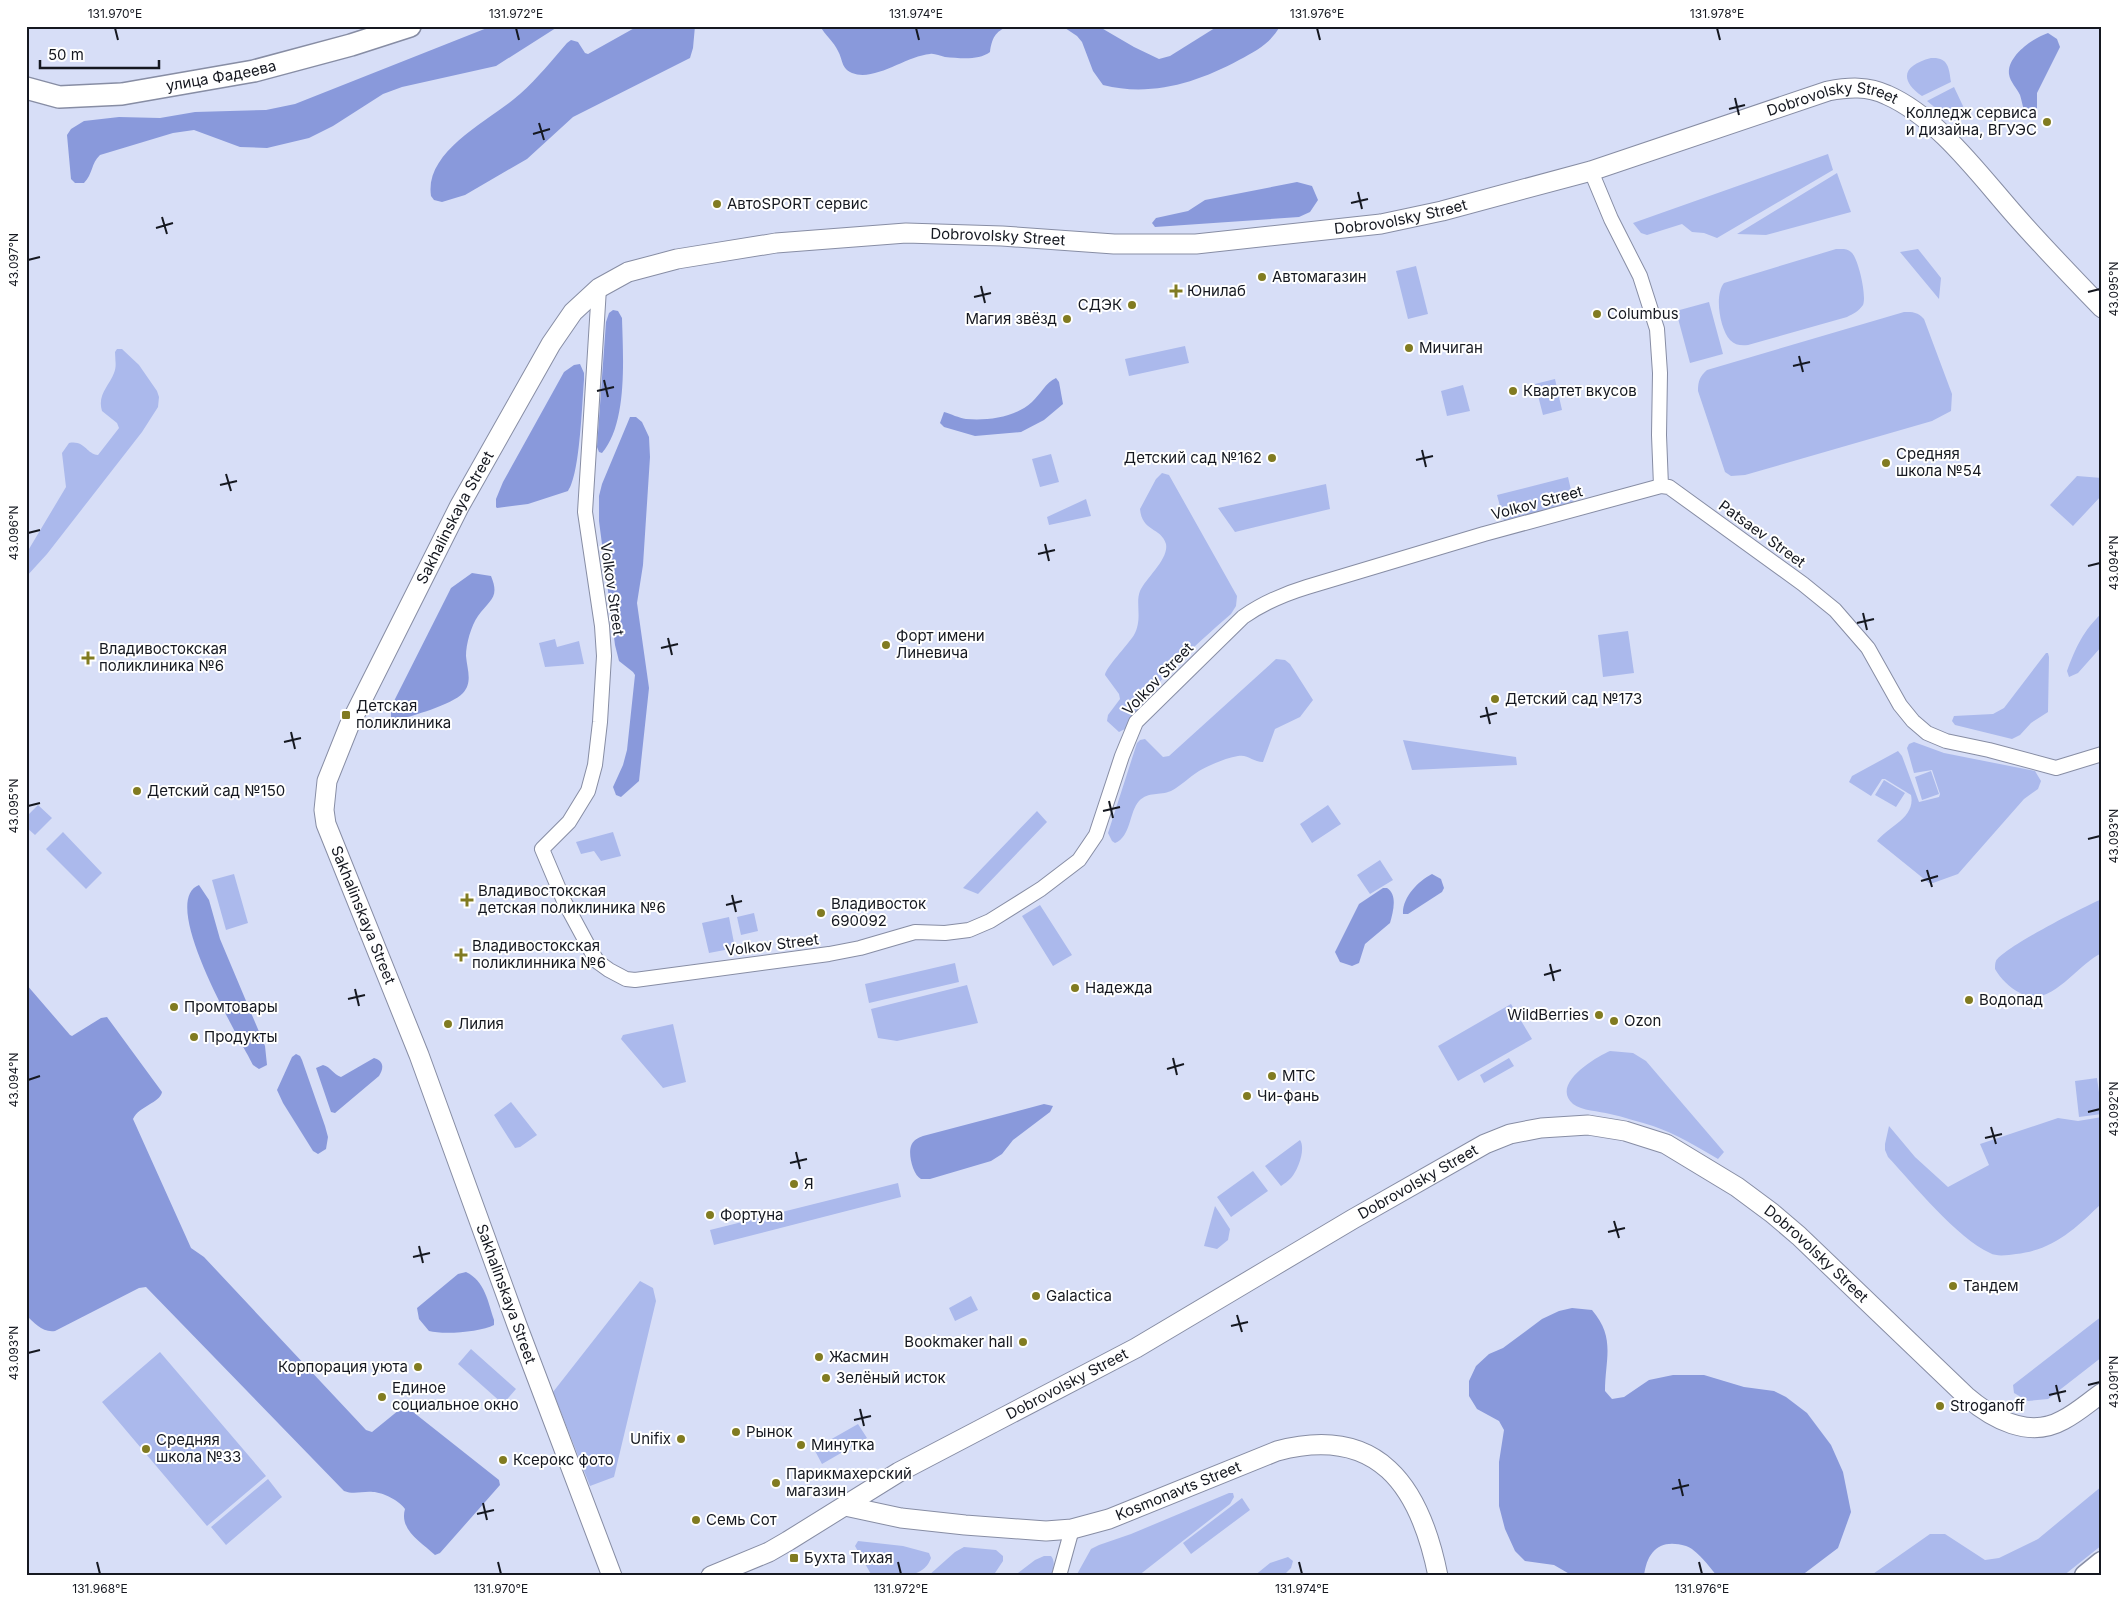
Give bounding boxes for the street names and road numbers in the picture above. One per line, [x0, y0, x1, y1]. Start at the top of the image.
street label: улица Фадеева [165, 56, 278, 95]
street label: Dobrovolsky Street [1764, 78, 1902, 120]
street label: Dobrovolsky Street [1333, 195, 1469, 238]
street label: Dobrovolsky Street [930, 224, 1066, 249]
street label: Sakhalinskaya Street [412, 448, 498, 587]
street label: Volkov Street [1489, 481, 1585, 524]
street label: Patsaev Street [1715, 496, 1809, 571]
street label: Volkov Street [597, 541, 628, 637]
street label: Volkov Street [1118, 638, 1197, 719]
street label: Sakhalinskaya Street [327, 843, 400, 987]
street label: Volkov Street [724, 929, 820, 960]
street label: Dobrovolsky Street [1354, 1140, 1481, 1223]
street label: Dobrovolsky Street [1761, 1201, 1873, 1306]
street label: Sakhalinskaya Street [472, 1221, 541, 1366]
street label: Dobrovolsky Street [1002, 1344, 1131, 1423]
street label: Kosmonavts Street [1113, 1457, 1244, 1524]

